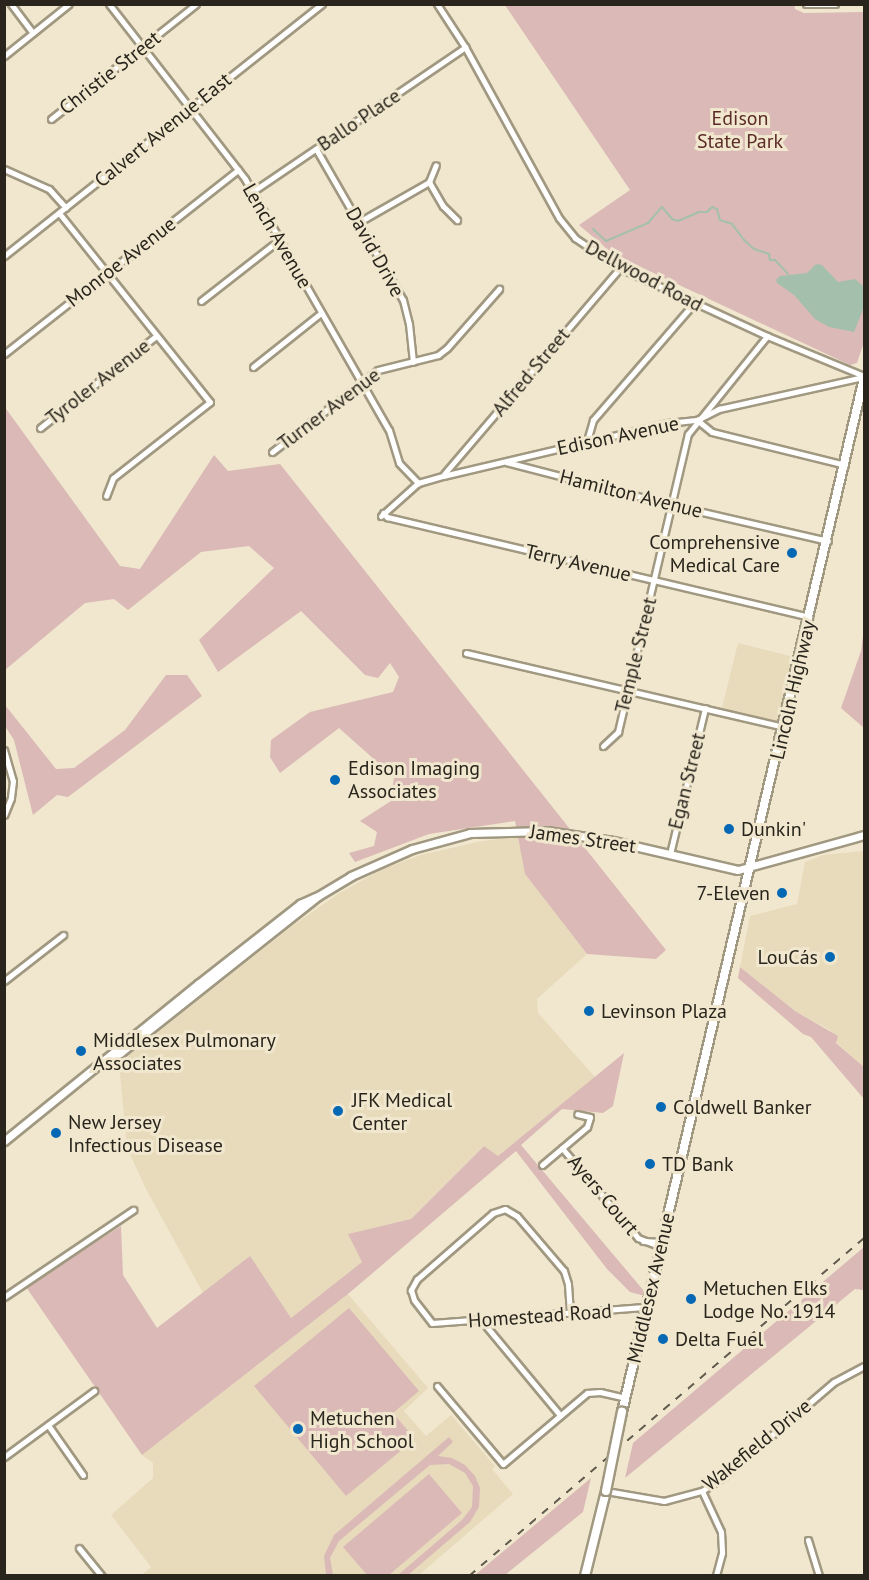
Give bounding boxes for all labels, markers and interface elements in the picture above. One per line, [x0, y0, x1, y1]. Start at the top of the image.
street label: Christie Street [55, 26, 165, 120]
street label: Calvert Avenue East [90, 67, 236, 193]
street label: Ballo Place [313, 83, 405, 157]
park label: Edison State Park [697, 106, 783, 153]
street label: Lench Avenue [237, 179, 317, 293]
street label: David Drive [341, 203, 409, 301]
street label: Monroe Avenue [61, 212, 181, 312]
street label: Dellwood Road [581, 235, 707, 317]
street label: Alfred Street [487, 323, 575, 421]
street label: Tyroler Avenue [41, 334, 155, 430]
street label: Turner Avenue [273, 363, 385, 455]
street label: Edison Avenue [555, 411, 681, 461]
street label: Hamilton Avenue [557, 465, 705, 523]
place label: Comprehensive Medical Care [649, 530, 780, 577]
street label: Terry Avenue [522, 539, 634, 587]
marker: Comprehensive Medical Care [785, 546, 799, 560]
street label: Temple Street [610, 595, 662, 715]
street label: Lincoln Highway [765, 618, 821, 762]
street label: Egan Street [663, 730, 711, 832]
place label: Edison Imaging Associates [348, 756, 480, 803]
marker: Edison Imaging Associates [326, 771, 344, 789]
place label: Dunkin' [741, 817, 806, 841]
street label: James Street [528, 820, 638, 858]
marker: Dunkin' [722, 822, 736, 836]
place label: 7-Eleven [696, 881, 770, 905]
marker: 7-Eleven [775, 886, 789, 900]
place label: LouCás [758, 945, 818, 969]
marker: LouCás [823, 950, 837, 964]
place label: Levinson Plaza [601, 999, 727, 1023]
marker: Levinson Plaza [582, 1004, 596, 1018]
place label: Middlesex Pulmonary Associates [93, 1028, 276, 1075]
marker: Middlesex Pulmonary Associates [74, 1044, 88, 1058]
place label: JFK Medical Center [352, 1088, 453, 1135]
place label: Coldwell Banker [673, 1095, 812, 1119]
marker: Coldwell Banker [654, 1100, 668, 1114]
marker: JFK Medical Center [329, 1102, 347, 1120]
place label: New Jersey Infectious Disease [68, 1110, 223, 1157]
marker: New Jersey Infectious Disease [49, 1126, 63, 1140]
street label: Ayers Court [563, 1150, 643, 1240]
place label: TD Bank [662, 1152, 734, 1176]
marker: TD Bank [643, 1157, 657, 1171]
street label: Middlesex Avenue [622, 1210, 680, 1366]
place label: Metuchen Elks Lodge No. 1914 [703, 1276, 837, 1323]
marker: Metuchen Elks Lodge No. 1914 [684, 1292, 698, 1306]
street label: Homestead Road [467, 1299, 613, 1333]
place label: Delta Fuel [675, 1327, 763, 1351]
marker: Delta Fuel [656, 1332, 670, 1346]
street label: Wakefield Drive [698, 1394, 816, 1496]
place label: Metuchen High School [310, 1406, 414, 1453]
marker: Metuchen High School [291, 1422, 305, 1436]

